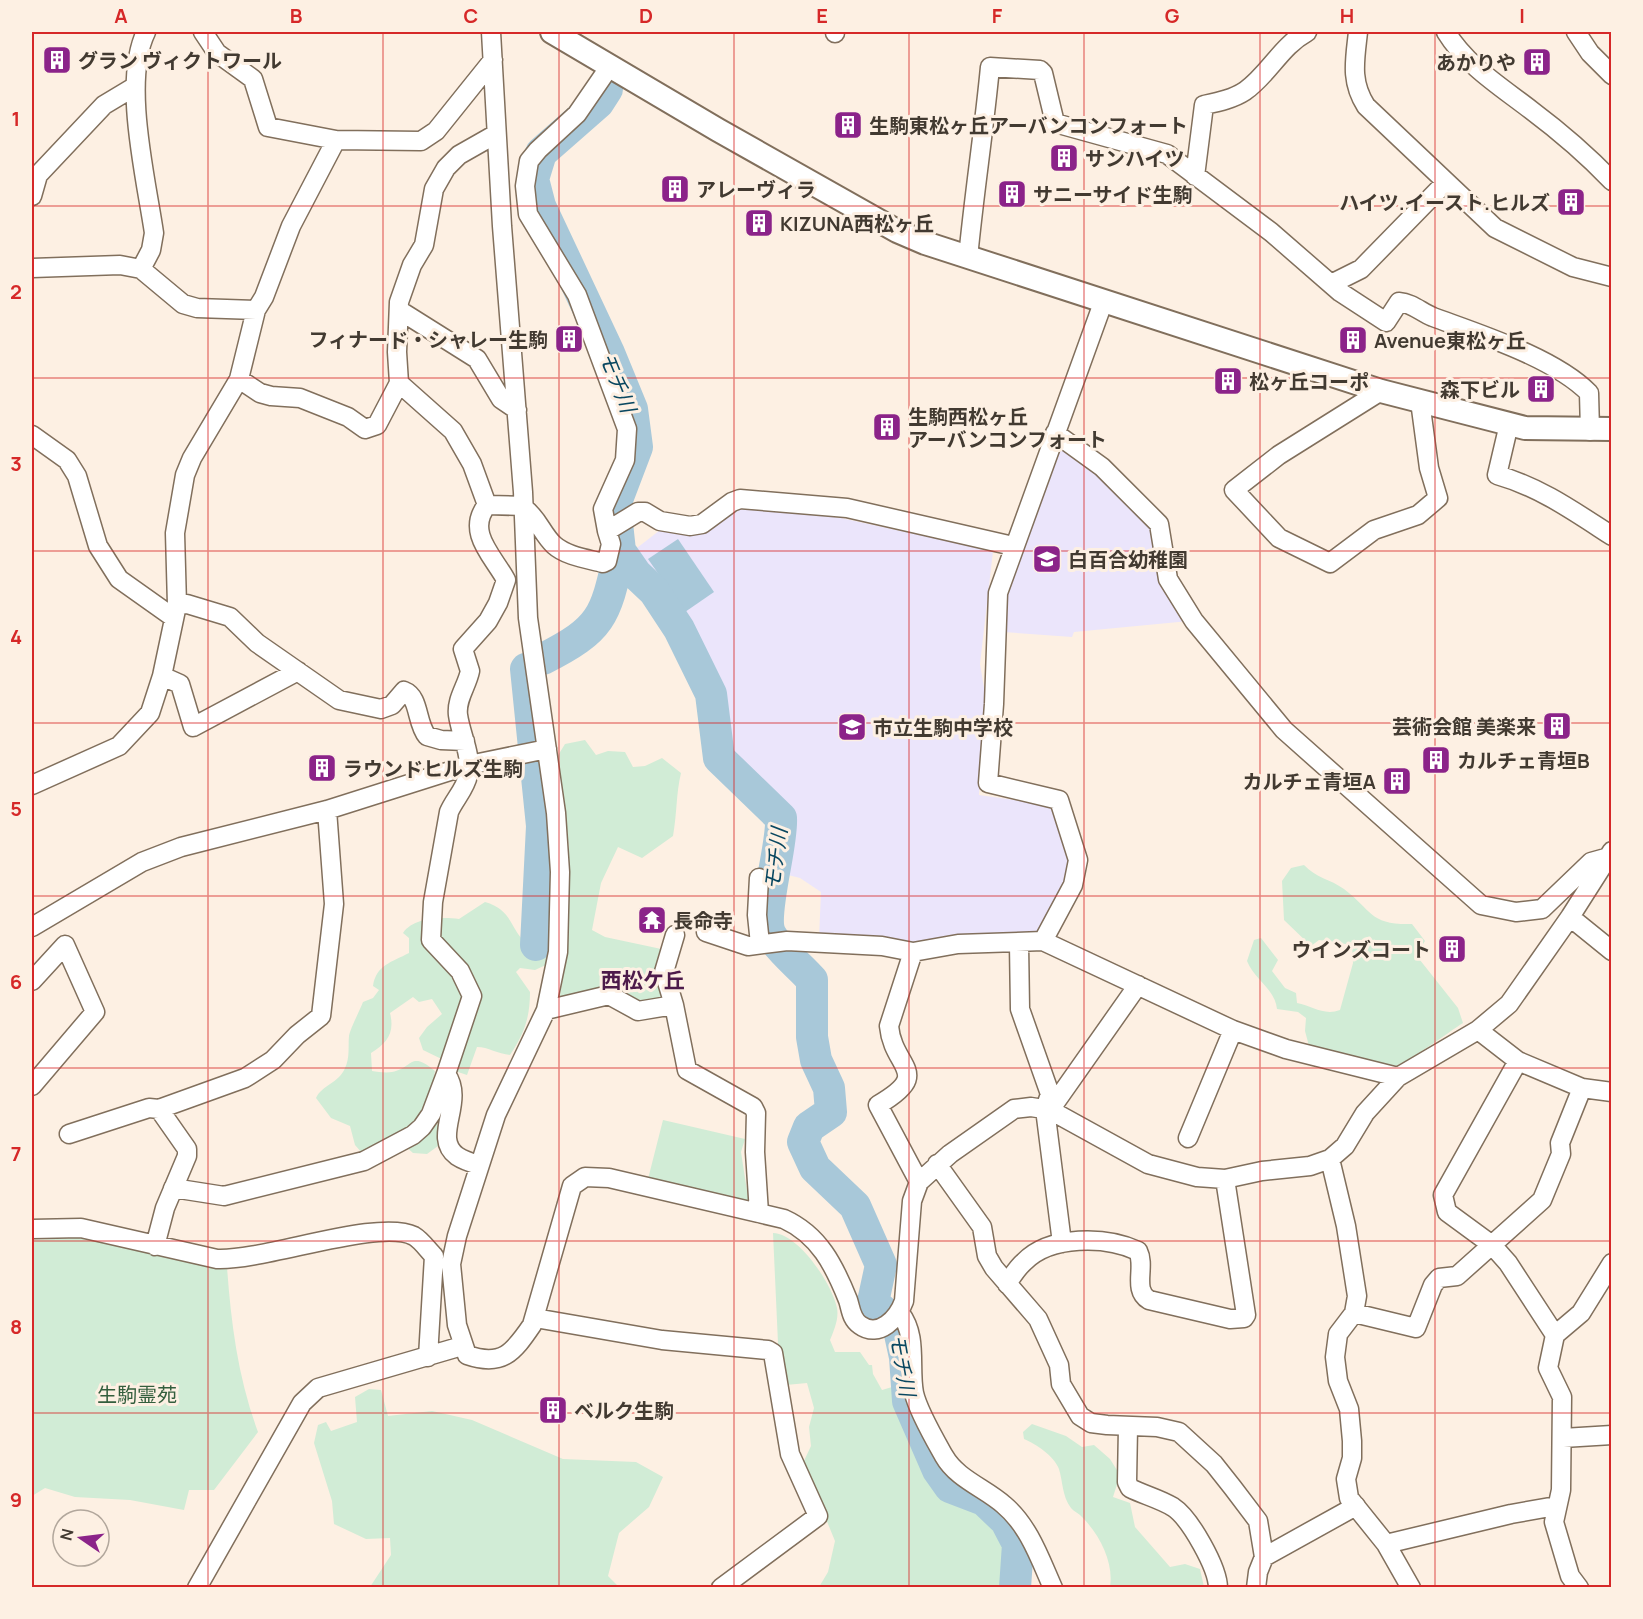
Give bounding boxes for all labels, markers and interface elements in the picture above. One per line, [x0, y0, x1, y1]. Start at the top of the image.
text: A [114, 2, 128, 29]
text: B [290, 2, 303, 29]
text: C [464, 2, 478, 29]
text: D [639, 2, 653, 29]
text: E [816, 2, 828, 29]
text: F [992, 2, 1003, 29]
text: G [1165, 2, 1180, 29]
text: H [1340, 2, 1354, 29]
text: I [1519, 2, 1525, 29]
building icon: グラン ヴィクトワール [41, 44, 73, 76]
building icon: あかりや [1521, 46, 1553, 78]
place label: グラン ヴィクトワール [78, 47, 282, 74]
place label: あかりや [1436, 49, 1516, 76]
text: 1 [12, 105, 20, 132]
building icon: 生駒東松ヶ丘アーバンコンフォート [832, 109, 864, 141]
place label: 生駒東松ヶ丘アーバンコンフォート [869, 112, 1188, 139]
building icon: サンハイツ [1048, 142, 1080, 174]
place label: サンハイツ [1085, 145, 1185, 172]
building icon: アレーヴィラ [659, 173, 691, 205]
place label: アレーヴィラ [696, 176, 816, 203]
building icon: サニーサイド生駒 [996, 178, 1028, 210]
place label: サニーサイド生駒 [1033, 181, 1193, 208]
building icon: ハイツ.イースト.ヒルズ [1555, 186, 1587, 218]
place label: ハイツ.イースト.ヒルズ [1339, 189, 1550, 216]
building icon: KIZUNA西松ヶ丘 [743, 207, 775, 239]
place label: KIZUNA西松ヶ丘 [780, 210, 934, 237]
text: 2 [10, 278, 22, 305]
building icon: フィナード・シャレー生駒 [553, 323, 585, 355]
building icon: Avenue東松ヶ丘 [1337, 324, 1369, 356]
place label: フィナード・シャレー生駒 [308, 326, 548, 353]
place label: Avenue東松ヶ丘 [1374, 327, 1526, 354]
water label: モチ川 [593, 348, 644, 418]
building icon: 松ヶ丘コーポ [1212, 365, 1244, 397]
place label: 松ヶ丘コーポ [1249, 368, 1369, 395]
building icon: 森下ビル [1525, 373, 1557, 405]
place label: 森下ビル [1440, 376, 1520, 403]
place label: 生駒西松ヶ丘 アーバンコンフォート [908, 403, 1107, 453]
building icon: 生駒西松ヶ丘 アーバンコンフォート [871, 411, 903, 443]
text: 3 [10, 450, 22, 477]
school or university icon: 白百合幼稚園 [1031, 543, 1063, 575]
place label: 白百合幼稚園 [1068, 546, 1188, 573]
text: 4 [10, 623, 22, 650]
building icon: 芸術会館 美楽来 [1541, 710, 1573, 742]
school or university icon: 市立生駒中学校 [836, 711, 868, 743]
place label: 芸術会館 美楽来 [1392, 713, 1536, 740]
place label: 市立生駒中学校 [873, 714, 1013, 741]
building icon: カルチェ青垣B [1420, 744, 1452, 776]
place label: カルチェ青垣B [1457, 747, 1590, 774]
building icon: ラウンドヒルズ生駒 [306, 752, 338, 784]
place label: ラウンドヒルズ生駒 [343, 755, 523, 782]
building icon: カルチェ青垣A [1381, 765, 1413, 797]
place label: カルチェ青垣A [1243, 768, 1377, 795]
text: 5 [10, 795, 22, 822]
water label: モチ川 [757, 824, 793, 892]
temple icon: 長命寺 [636, 904, 668, 936]
place label: 長命寺 [673, 907, 733, 934]
building icon: ウインズコート [1436, 933, 1468, 965]
place label: ウインズコート [1291, 936, 1431, 963]
district label: 西松ケ丘 [601, 966, 685, 994]
text: 6 [10, 968, 22, 995]
text: 7 [11, 1140, 21, 1167]
text: 8 [10, 1313, 22, 1340]
water label: モチ川 [884, 1332, 923, 1400]
park label: 生駒霊苑 [97, 1381, 177, 1408]
building icon: ベルク生駒 [537, 1394, 569, 1426]
place label: ベルク生駒 [574, 1397, 674, 1424]
text: 9 [10, 1486, 22, 1513]
north arrow [51, 1508, 111, 1568]
text: N [54, 1526, 79, 1543]

